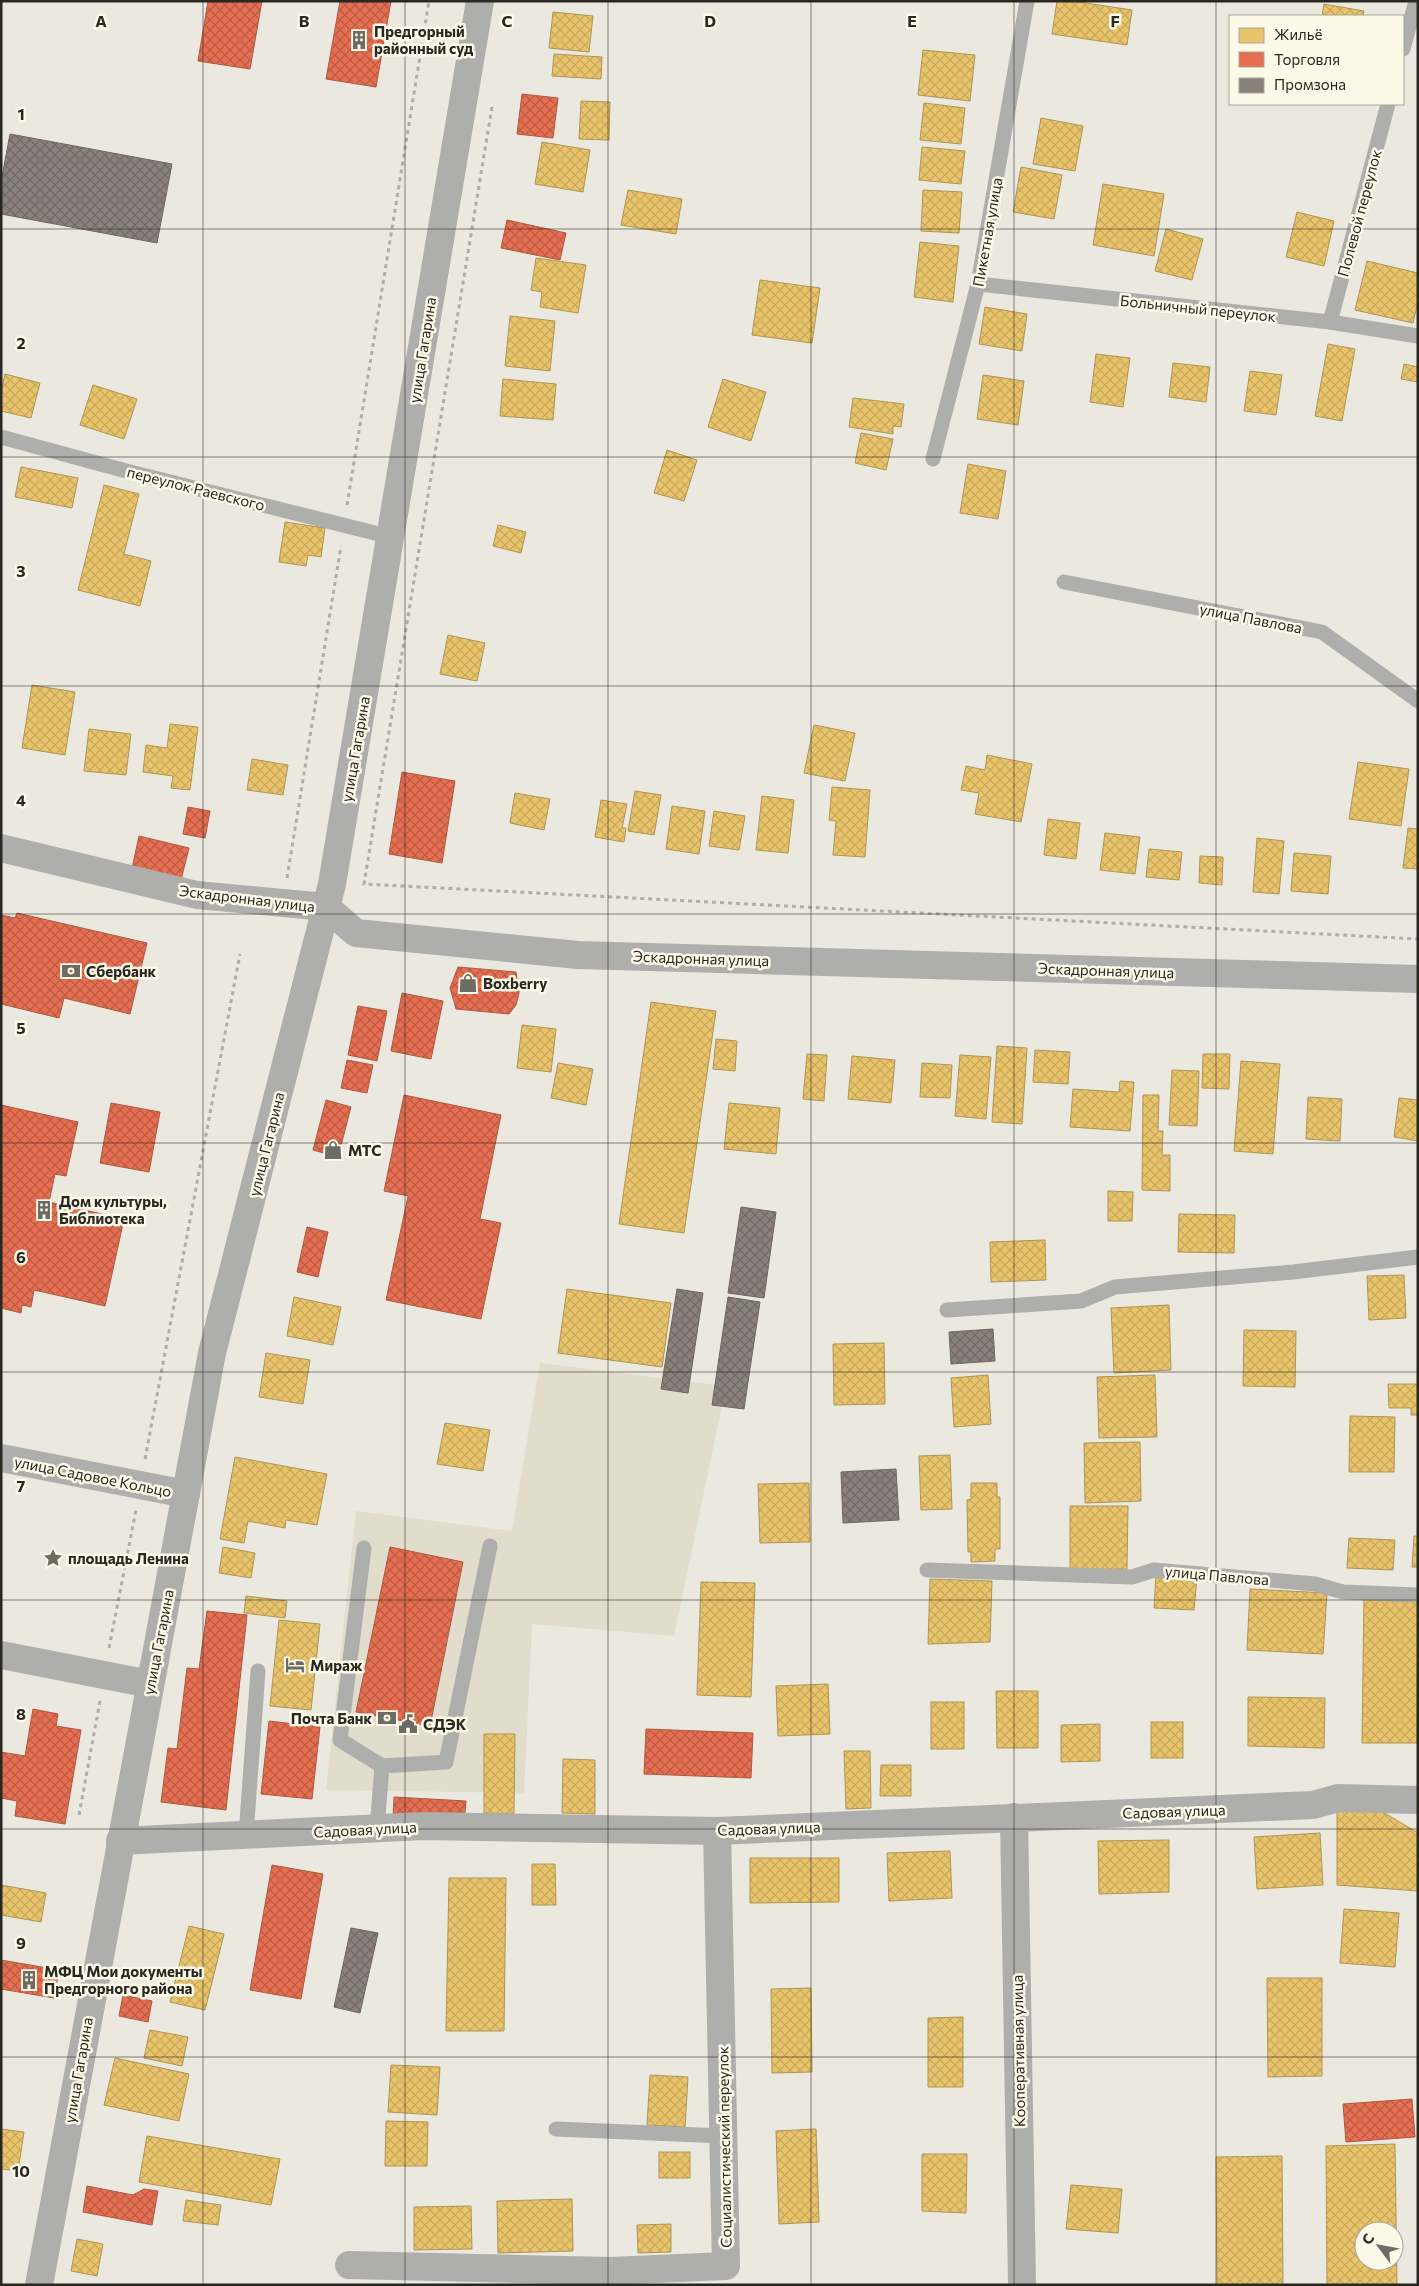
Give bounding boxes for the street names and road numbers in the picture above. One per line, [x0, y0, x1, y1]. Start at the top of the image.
street label: Полевой переулок [1333, 147, 1385, 279]
street label: Пикетная улица [969, 176, 1005, 288]
street label: Больничный переулок [1119, 291, 1277, 325]
street label: улица Гагарина [405, 296, 439, 404]
street label: переулок Раевского [125, 462, 267, 514]
street label: улица Павлова [1198, 599, 1304, 637]
street label: улица Гагарина [337, 695, 373, 803]
street label: Эскадронная улица [178, 881, 316, 915]
street label: Эскадронная улица [632, 947, 770, 969]
street label: Эскадронная улица [1037, 959, 1175, 981]
street label: улица Гагарина [244, 1090, 288, 1198]
street label: улица Садовое Кольцо [13, 1452, 173, 1500]
street label: улица Павлова [1164, 1561, 1270, 1589]
street label: улица Гагарина [139, 1588, 177, 1696]
street label: Садовая улица [1122, 1800, 1226, 1822]
street label: Садовая улица [313, 1817, 417, 1841]
street label: Садовая улица [717, 1817, 821, 1839]
street label: Кооперативная улица [1008, 1975, 1028, 2127]
street label: улица Гагарина [60, 2016, 96, 2124]
street label: Социалистический переулок [713, 2046, 735, 2248]

